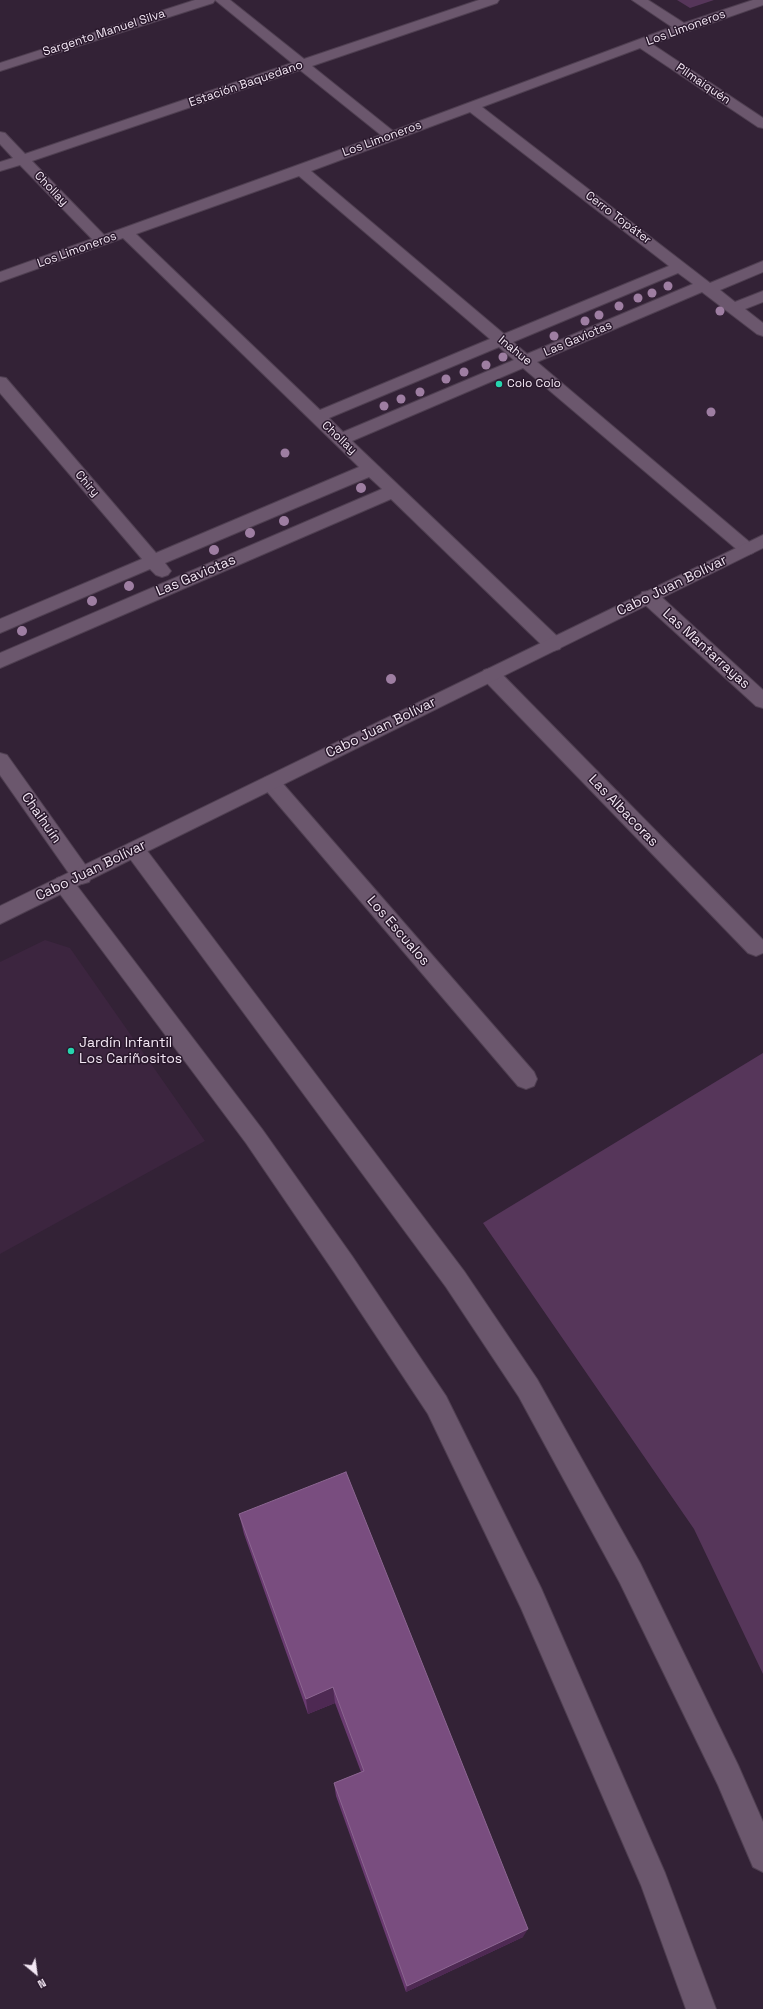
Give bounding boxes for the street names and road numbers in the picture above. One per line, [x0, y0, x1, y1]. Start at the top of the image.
street label: Sargento Manuel Silva [41, 6, 167, 60]
street label: Los Limoneros [645, 7, 727, 49]
street label: Estación Baquedano [187, 58, 305, 110]
street label: Pilmaiquén [673, 60, 733, 108]
street label: Los Limoneros [341, 118, 423, 160]
street label: Chollay [31, 169, 71, 209]
street label: Cerro Topáter [582, 189, 654, 247]
street label: Los Limoneros [36, 229, 118, 271]
street label: Las Gaviotas [542, 318, 614, 360]
street label: Inahue [495, 333, 535, 369]
street label: Chollay [319, 418, 359, 458]
street label: Chiry [72, 468, 102, 500]
street label: Las Gaviotas [154, 552, 238, 600]
street label: Cabo Juan Bolívar [614, 552, 730, 620]
street label: Las Mantarrayas [659, 605, 753, 693]
street label: Cabo Juan Bolívar [323, 694, 439, 762]
street label: Las Albacoras [585, 772, 661, 850]
street label: Chaihuín [17, 789, 65, 847]
street label: Cabo Juan Bolívar [33, 837, 149, 905]
street label: Los Escualos [363, 893, 433, 969]

